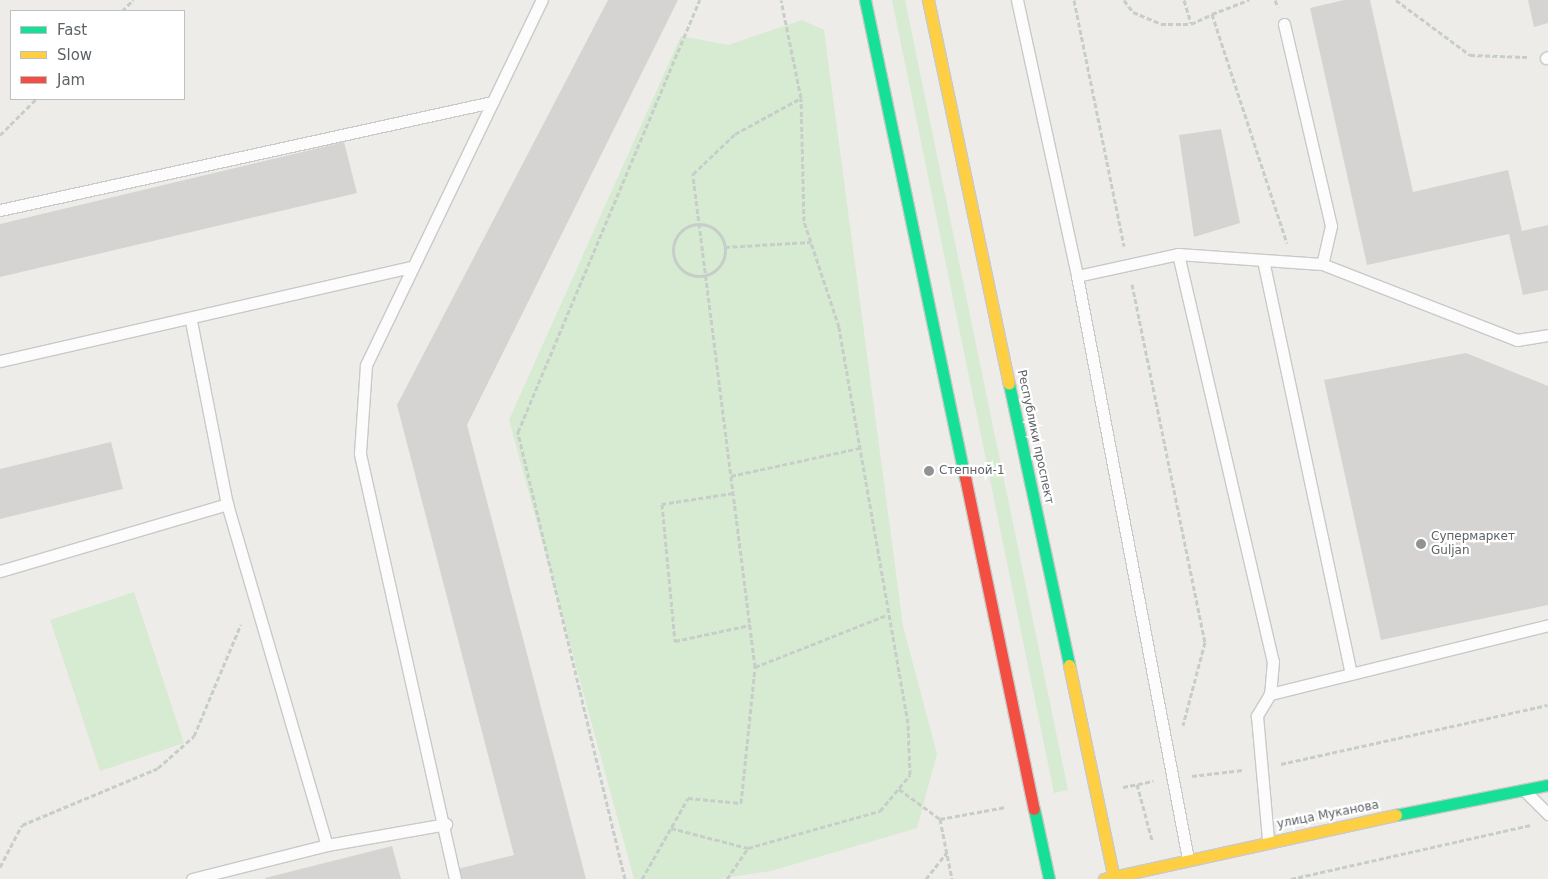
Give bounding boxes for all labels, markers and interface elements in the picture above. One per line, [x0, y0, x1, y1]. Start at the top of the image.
legend [10, 10, 185, 100]
text: Fast [57, 21, 87, 39]
text: Slow [57, 46, 92, 64]
text: Jam [57, 71, 85, 89]
street label: Республики проспект [1014, 369, 1056, 505]
place label: Степной-1 [939, 464, 1005, 478]
marker: Степной-1 [923, 465, 935, 477]
place label: Супермаркет Guljan [1431, 530, 1515, 558]
marker: Супермаркет Guljan [1415, 538, 1427, 550]
street label: улица Муканова [1276, 798, 1380, 832]

